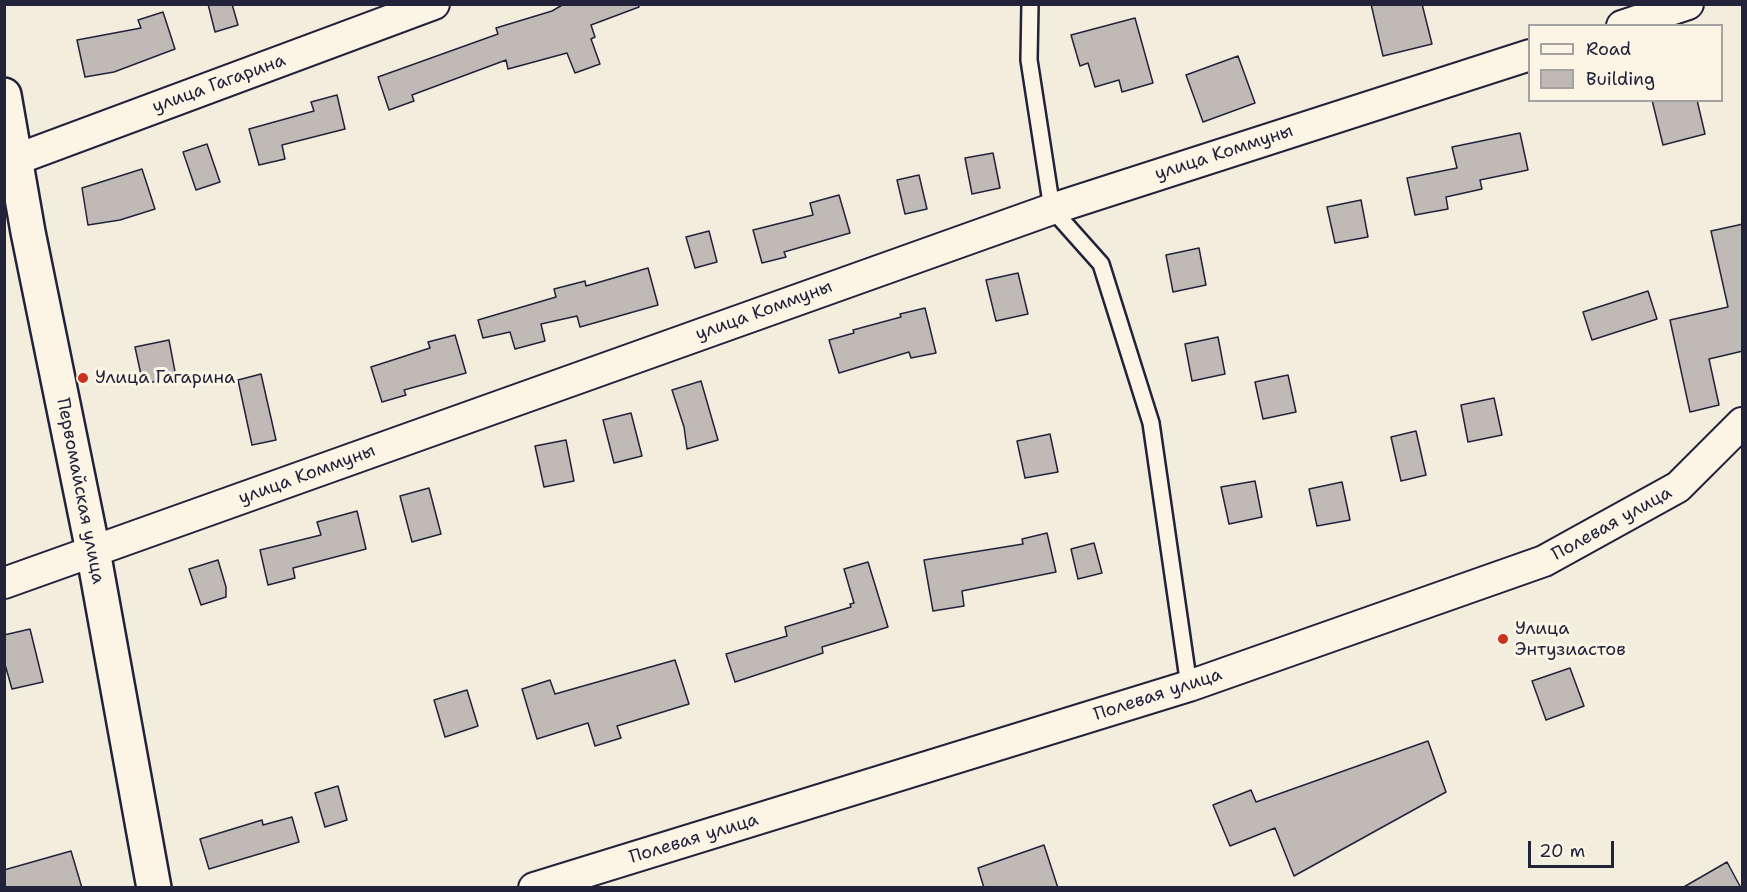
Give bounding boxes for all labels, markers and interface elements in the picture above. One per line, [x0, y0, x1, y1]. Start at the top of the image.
legend [1528, 24, 1723, 102]
text: Road [1586, 37, 1631, 61]
street label: улица Гагарина [149, 50, 289, 118]
text: Building [1586, 67, 1655, 91]
street label: улица Коммуны [1152, 120, 1296, 186]
street label: улица Коммуны [693, 276, 835, 346]
place label: Улица Гагарина [95, 367, 235, 389]
marker: Улица Гагарина [76, 371, 90, 385]
street label: Первомайская улица [51, 396, 109, 586]
street label: улица Коммуны [236, 440, 378, 510]
street label: Полевая улица [1548, 482, 1676, 566]
place label: Улица Энтузиастов [1515, 618, 1626, 660]
marker: Улица Энтузиастов [1496, 632, 1510, 646]
street label: Полевая улица [1091, 664, 1225, 726]
street label: Полевая улица [627, 809, 761, 869]
scale bar [1531, 829, 1616, 867]
text: 20 m [1539, 839, 1585, 863]

